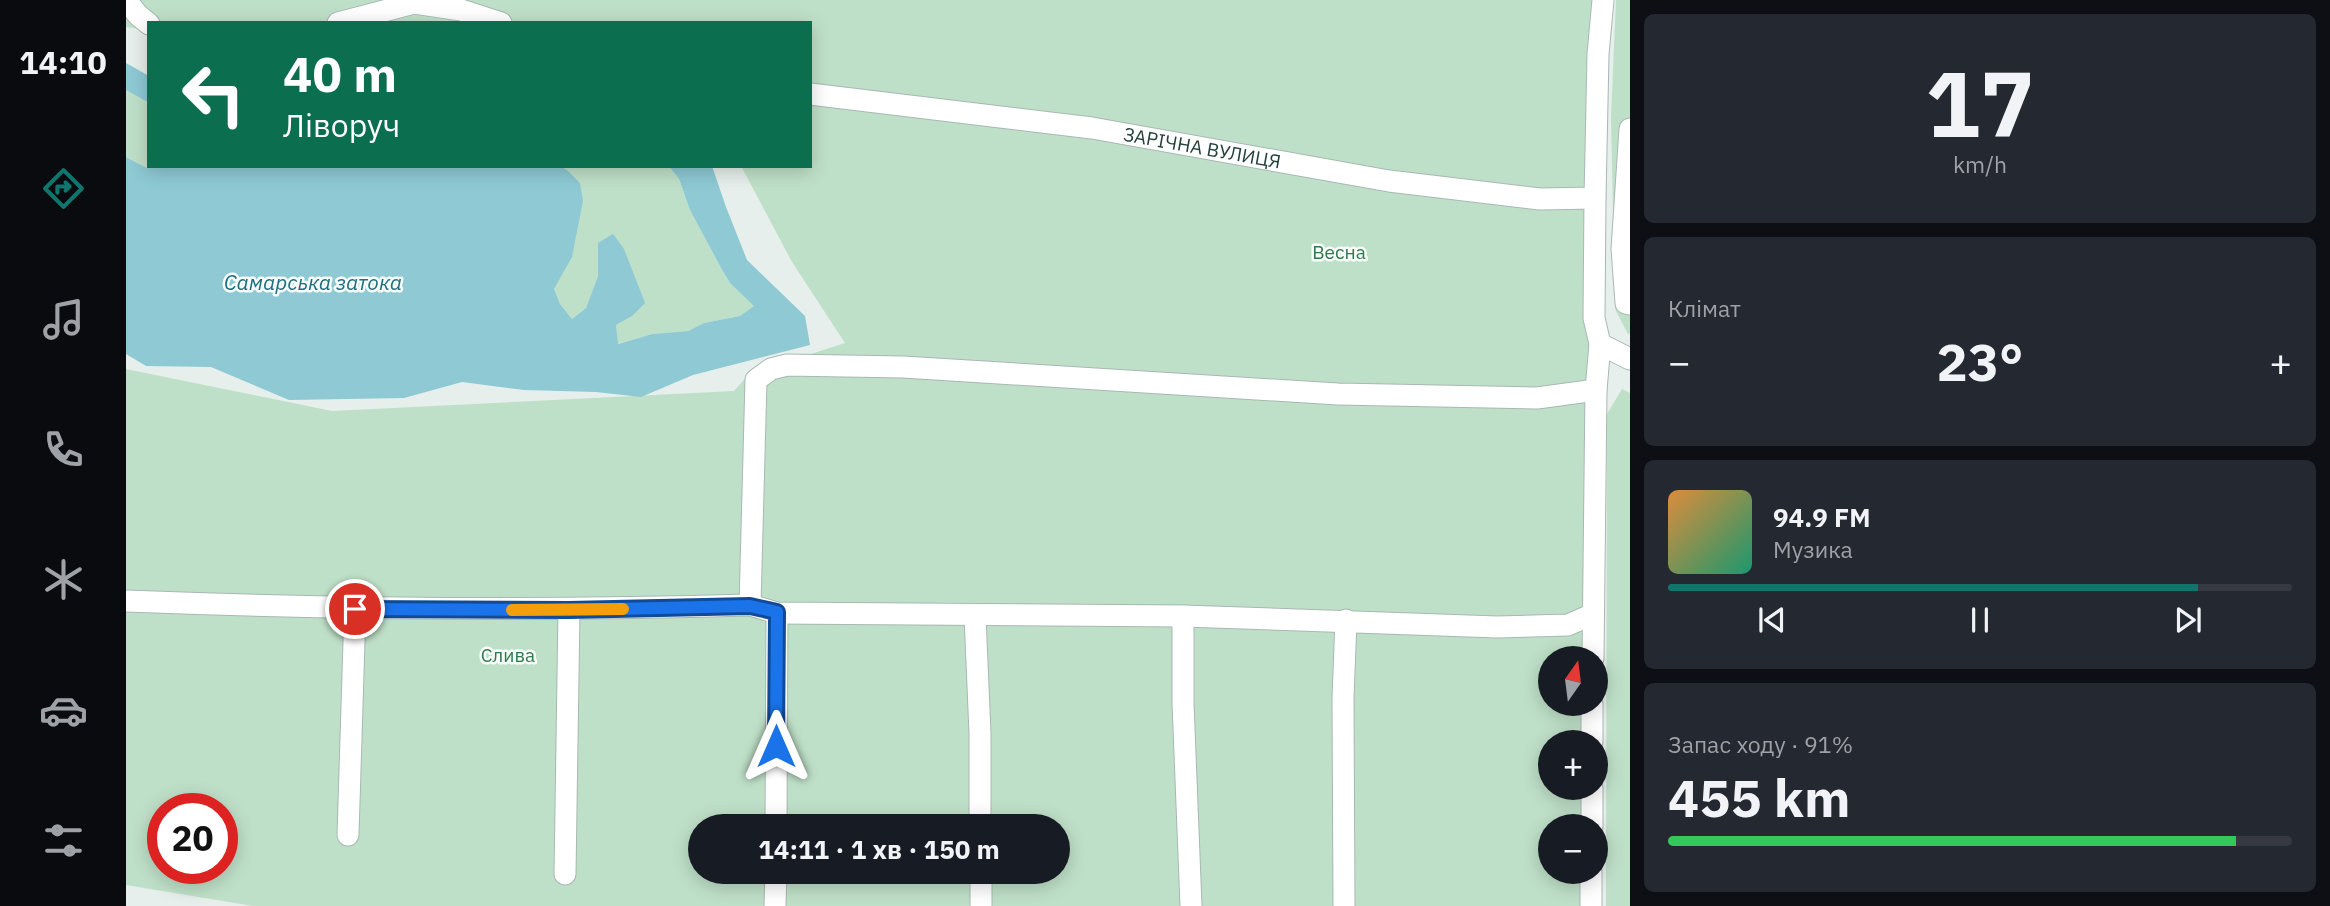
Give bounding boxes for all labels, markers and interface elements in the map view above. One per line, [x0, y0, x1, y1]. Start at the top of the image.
text: 14:10 [19, 41, 107, 83]
text: 40 m [283, 42, 397, 105]
text: 17 [1925, 44, 2035, 162]
icon: left [168, 49, 259, 140]
text: Ліворуч [283, 104, 400, 146]
street label: ЗАРІЧНА ВУЛИЦЯ [1122, 122, 1283, 174]
text: km/h [1953, 149, 2007, 179]
icon: directions [39, 164, 88, 213]
park label: Весна [1312, 240, 1366, 264]
water label: Самарська затока [224, 268, 402, 296]
text: Клімат [1668, 293, 1741, 323]
icon: music [39, 295, 88, 344]
text: 23° [1937, 328, 2023, 395]
text: − [1668, 337, 1691, 386]
text: + [2269, 337, 2292, 386]
icon: phone [39, 425, 88, 474]
text: 94.9 FM [1773, 500, 1871, 534]
text: Музика [1773, 534, 1853, 564]
icon: climate [39, 555, 88, 604]
pin [325, 579, 385, 639]
icon: arrive [336, 590, 374, 628]
icon: previous [1753, 601, 1791, 639]
icon: pause [1961, 601, 1999, 639]
icon: next [2169, 601, 2207, 639]
park label: Слива [481, 643, 535, 667]
north arrow [1538, 646, 1608, 716]
map controls [1538, 646, 1608, 884]
icon: car [39, 686, 88, 735]
position arrow [739, 709, 813, 783]
text: Запас ходу · 91% [1668, 729, 1853, 759]
button: + [1538, 730, 1608, 800]
text: 455 km [1668, 764, 1850, 831]
speed limit sign: 20 [147, 793, 238, 884]
button: − [1538, 814, 1608, 884]
icon: filters [39, 816, 88, 865]
text: 14:11 · 1 хв · 150 m [758, 832, 1000, 866]

